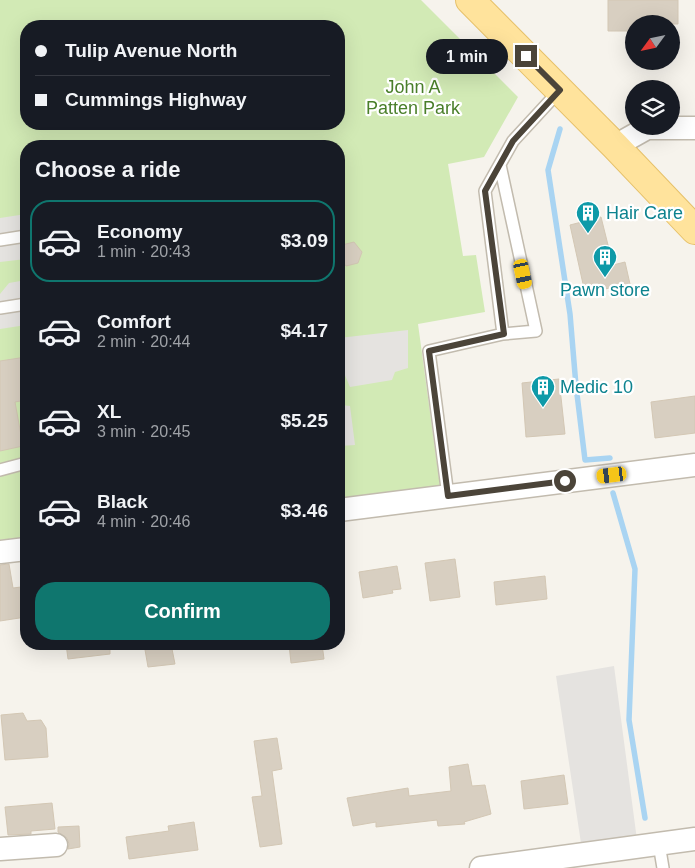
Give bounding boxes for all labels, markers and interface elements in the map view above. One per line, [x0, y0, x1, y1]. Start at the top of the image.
north arrow [625, 15, 680, 70]
map controls [625, 15, 680, 135]
callout: 1 min [426, 38, 508, 74]
text: Tulip Avenue North [65, 40, 237, 61]
route end [515, 45, 537, 67]
text: 1 min [446, 48, 488, 65]
park label: John A Patten Park [366, 77, 461, 118]
button: layers [625, 80, 680, 135]
text: Cummings Highway [65, 89, 247, 110]
text: Choose a ride [35, 157, 180, 182]
building icon: Hair Care [575, 200, 601, 234]
place label: Hair Care [606, 203, 683, 223]
icon: car [37, 219, 82, 264]
text: Economy [97, 221, 183, 242]
text: $3.09 [280, 230, 328, 251]
text: 1 min · 20:43 [97, 243, 190, 260]
building icon: Pawn store [592, 244, 618, 278]
car [512, 258, 533, 290]
place label: Pawn store [560, 280, 650, 300]
icon: car [37, 309, 82, 354]
text: Comfort [97, 311, 171, 332]
text: $4.17 [280, 320, 328, 341]
text: 2 min · 20:44 [97, 333, 190, 350]
building icon: Medic 10 [530, 374, 556, 408]
place label: Medic 10 [560, 377, 633, 397]
icon: car [37, 399, 82, 444]
text: XL [97, 401, 121, 422]
text: $5.25 [280, 410, 328, 431]
text: 3 min · 20:45 [97, 423, 190, 440]
car [596, 466, 627, 484]
route start [554, 470, 576, 492]
icon: car [37, 489, 82, 534]
text: Black [97, 491, 148, 512]
text: $3.46 [280, 500, 328, 521]
text: 4 min · 20:46 [97, 513, 190, 530]
button: Confirm [35, 582, 330, 640]

